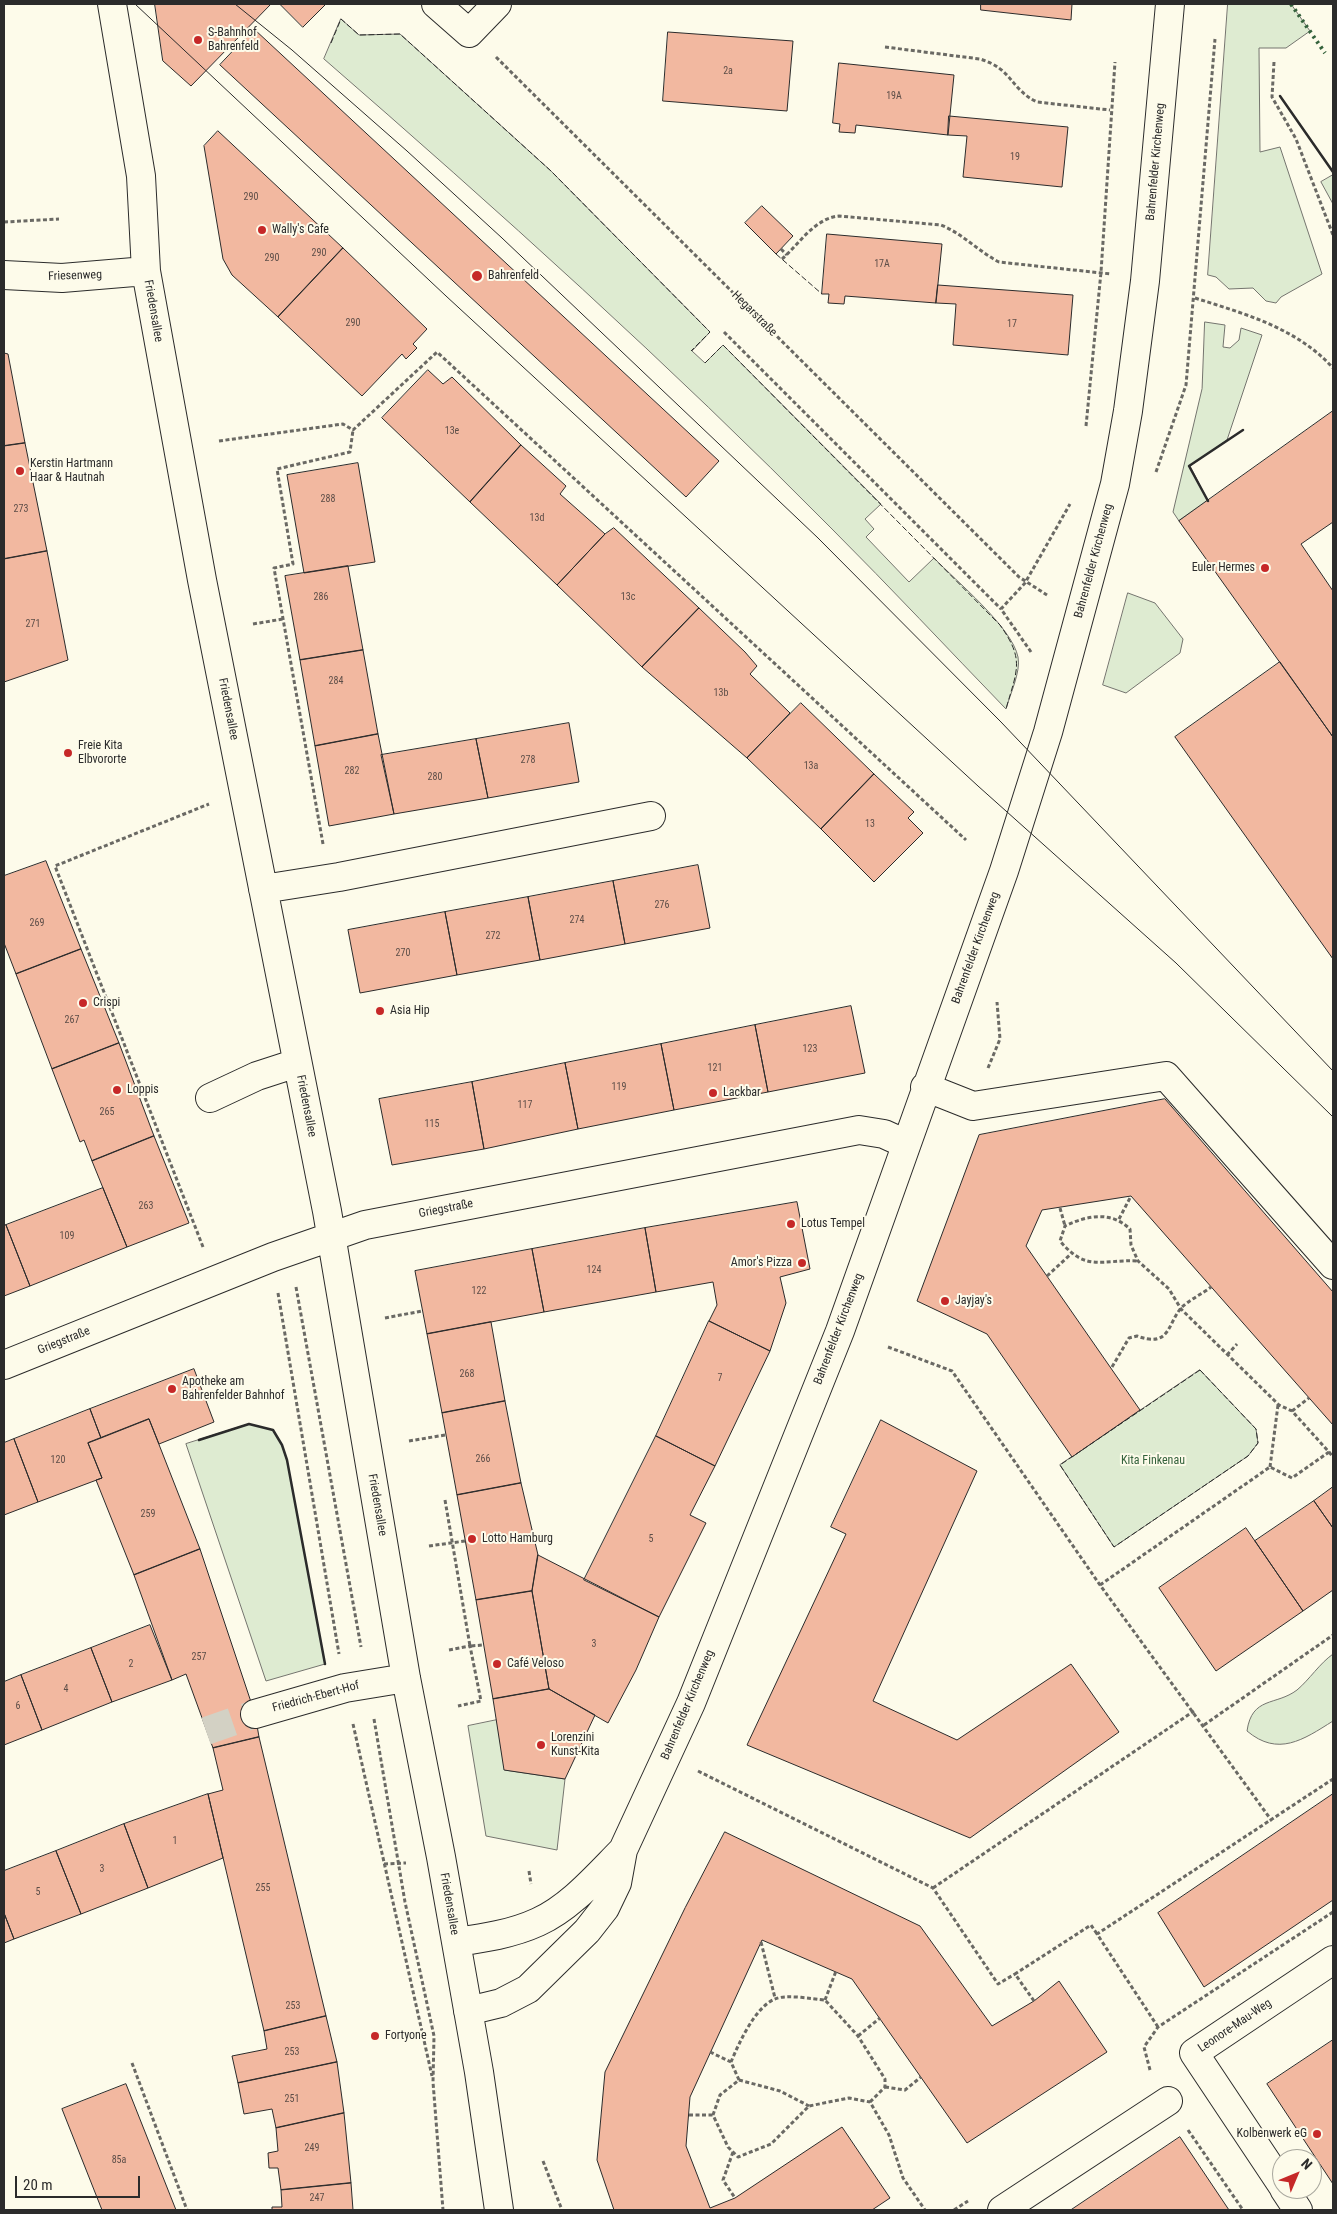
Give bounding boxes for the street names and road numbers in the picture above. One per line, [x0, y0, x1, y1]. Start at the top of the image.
street label: Bahrenfelder Kirchenweg [1144, 103, 1168, 221]
street label: Friesenweg [48, 268, 102, 284]
street label: Friedensallee [140, 279, 166, 343]
street label: Hegarstraße [728, 288, 780, 340]
street label: Bahrenfelder Kirchenweg [1072, 502, 1116, 620]
street label: Friedensallee [215, 677, 241, 741]
street label: Bahrenfelder Kirchenweg [949, 890, 1003, 1006]
street label: Friedensallee [293, 1074, 319, 1138]
street label: Griegstraße [418, 1197, 474, 1221]
street label: Bahrenfelder Kirchenweg [811, 1271, 867, 1387]
street label: Griegstraße [36, 1324, 92, 1358]
street label: Friedensallee [364, 1473, 390, 1537]
street label: Bahrenfelder Kirchenweg [658, 1648, 718, 1762]
street label: Friedrich-Ebert-Hof [271, 1678, 361, 1716]
street label: Friedensallee [436, 1872, 462, 1936]
street label: Leonore-Mau-Weg [1196, 1996, 1274, 2056]

